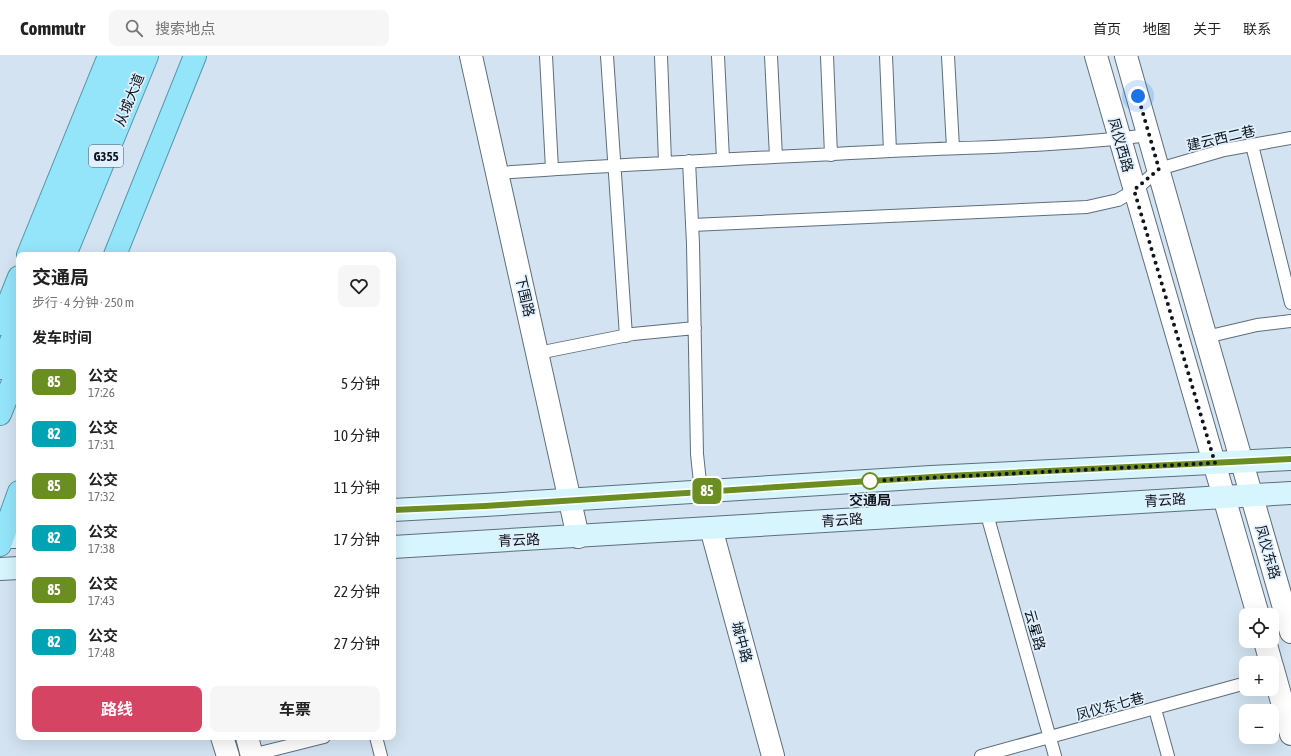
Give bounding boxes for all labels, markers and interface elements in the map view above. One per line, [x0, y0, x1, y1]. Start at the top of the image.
search box [109, 10, 389, 46]
text: Commutr [20, 17, 85, 39]
icon: search [123, 17, 145, 39]
text: 搜索地点 [155, 20, 215, 37]
text: 首页 [1093, 21, 1121, 37]
text: 地图 [1143, 21, 1171, 37]
text: 关于 [1193, 21, 1221, 37]
text: 联系 [1243, 21, 1271, 37]
street label: 从城大道 [111, 71, 147, 129]
your location [1128, 86, 1148, 106]
street label: 凤仪西路 [1106, 116, 1136, 174]
street label: 建云西二巷 [1185, 122, 1257, 154]
road number: G355 [89, 145, 123, 167]
button: heart [338, 265, 380, 307]
text: 交通局 [32, 266, 89, 288]
street label: 下围路 [512, 274, 538, 318]
text: 步行 · 4 分钟 · 250 m [32, 295, 134, 310]
text: 发车时间 [32, 329, 92, 346]
text: 公交 [88, 367, 118, 384]
text: 85 [47, 374, 61, 390]
text: 5 分钟 [341, 375, 380, 392]
text: 17:26 [88, 385, 115, 400]
text: 公交 [88, 419, 118, 436]
text: 82 [47, 426, 61, 442]
text: 10 分钟 [334, 427, 380, 444]
text: 17:31 [88, 437, 115, 452]
text: 公交 [88, 471, 118, 488]
marker: 交通局 [861, 472, 879, 490]
text: 85 [47, 478, 61, 494]
line badge: 85 [689, 478, 725, 504]
text: 11 分钟 [334, 479, 380, 496]
text: 85 [700, 483, 714, 499]
text: 17:32 [88, 489, 115, 504]
street label: 青云路 [1143, 491, 1187, 509]
place label: 交通局 [849, 492, 891, 508]
street label: 青云路 [820, 511, 864, 529]
text: 公交 [88, 523, 118, 540]
street label: 凤仪东路 [1253, 523, 1283, 581]
text: 82 [47, 530, 61, 546]
text: 17 分钟 [334, 531, 380, 548]
street label: 青云路 [498, 531, 540, 549]
text: 17:38 [88, 541, 115, 556]
text: 公交 [88, 575, 118, 592]
text: 85 [47, 582, 61, 598]
text: 22 分钟 [334, 583, 380, 600]
text: 17:43 [88, 593, 115, 608]
street label: 云星路 [1022, 608, 1048, 652]
map controls [1239, 608, 1279, 744]
button: locate [1239, 608, 1279, 648]
street label: 城中路 [729, 620, 755, 664]
text: 公交 [88, 627, 118, 644]
text: 82 [47, 634, 61, 650]
text: 27 分钟 [334, 635, 380, 652]
text: 17:48 [88, 645, 115, 660]
button: + [1239, 656, 1279, 696]
button: 路线 [32, 686, 202, 732]
button: 车票 [210, 686, 380, 732]
street label: 凤仪东七巷 [1074, 689, 1146, 723]
button: − [1239, 704, 1279, 744]

